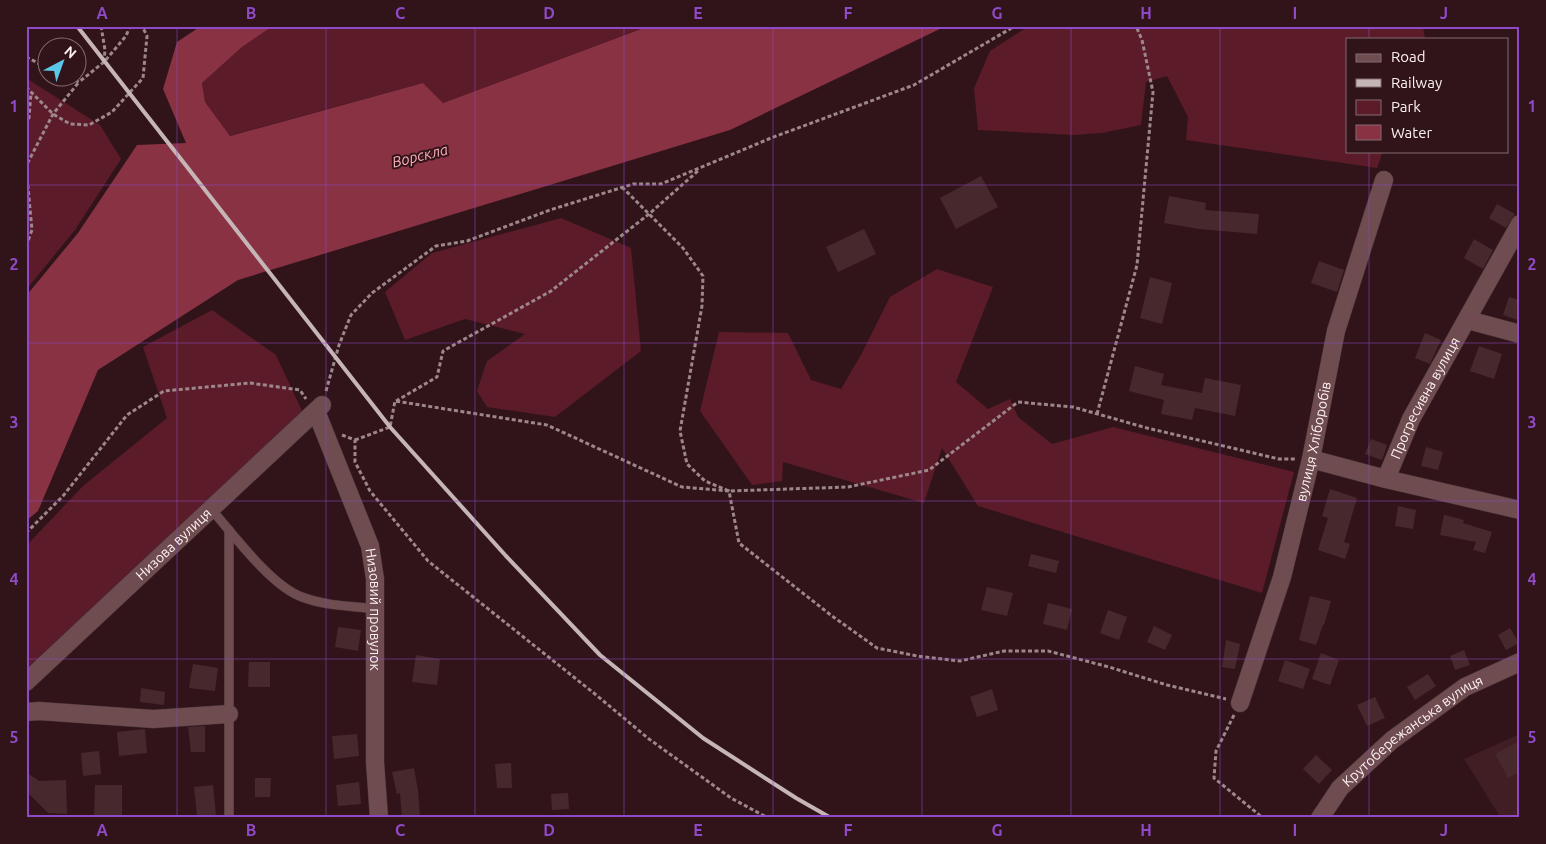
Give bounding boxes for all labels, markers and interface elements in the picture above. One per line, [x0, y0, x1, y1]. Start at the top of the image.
text: A [96, 4, 108, 22]
text: B [246, 4, 256, 22]
text: C [395, 4, 405, 22]
text: D [543, 4, 555, 22]
text: E [693, 4, 703, 22]
text: F [844, 4, 853, 22]
text: G [991, 4, 1003, 22]
text: H [1140, 4, 1152, 22]
text: I [1293, 4, 1297, 22]
text: J [1440, 4, 1448, 22]
north arrow [38, 38, 88, 88]
legend [1346, 38, 1508, 152]
text: N [61, 43, 80, 62]
text: Road [1391, 48, 1426, 65]
text: Railway [1391, 74, 1442, 91]
text: 1 [9, 97, 19, 115]
text: 1 [1527, 97, 1537, 115]
text: Park [1391, 98, 1421, 115]
text: Water [1391, 124, 1432, 141]
water label: Ворскла [390, 140, 450, 171]
text: 2 [9, 255, 19, 273]
text: 2 [1527, 255, 1537, 273]
street label: Прогресивна вулиця [1387, 334, 1463, 461]
street label: вулиця Хліборобів [1293, 380, 1334, 503]
text: 3 [9, 413, 19, 431]
text: 3 [1527, 413, 1537, 431]
street label: Низова вулиця [132, 505, 215, 583]
street label: Низовий провулок [362, 547, 383, 671]
text: 4 [9, 570, 19, 588]
text: 4 [1527, 570, 1537, 588]
street label: Крутобережанська вулиця [1339, 672, 1485, 790]
text: 5 [9, 728, 19, 746]
text: 5 [1527, 728, 1537, 746]
text: A [96, 821, 108, 839]
text: B [246, 821, 256, 839]
text: C [395, 821, 405, 839]
text: D [543, 821, 555, 839]
text: E [693, 821, 703, 839]
text: F [844, 821, 853, 839]
text: G [991, 821, 1003, 839]
text: H [1140, 821, 1152, 839]
text: I [1293, 821, 1297, 839]
text: J [1440, 821, 1448, 839]

